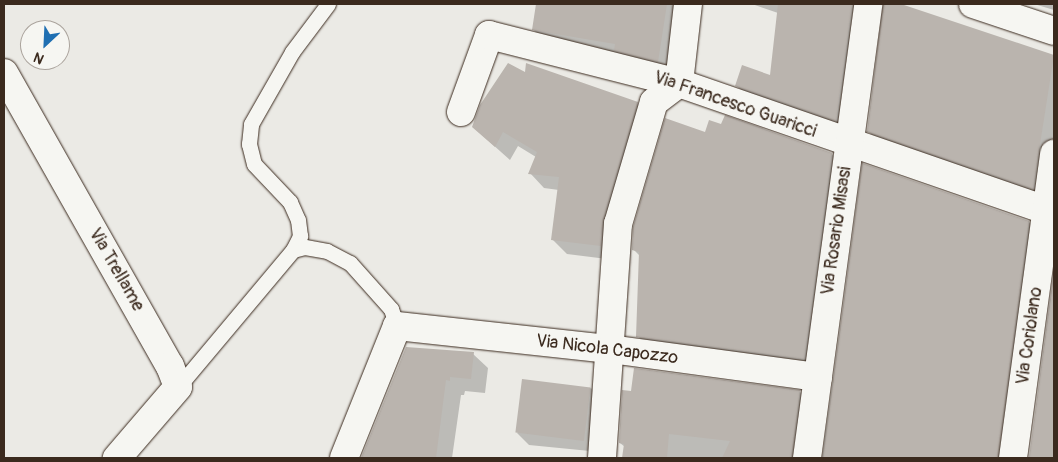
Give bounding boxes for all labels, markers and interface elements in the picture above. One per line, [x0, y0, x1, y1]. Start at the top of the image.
north arrow [20, 20, 70, 70]
text: N [31, 48, 47, 68]
street label: Via Francesco Guaricci [651, 67, 819, 143]
street label: Via Rosario Misasi [817, 165, 857, 297]
street label: Via Trellame [84, 225, 148, 315]
street label: Via Coriolano [1012, 286, 1048, 386]
street label: Via Nicola Capozzo [535, 331, 679, 369]

